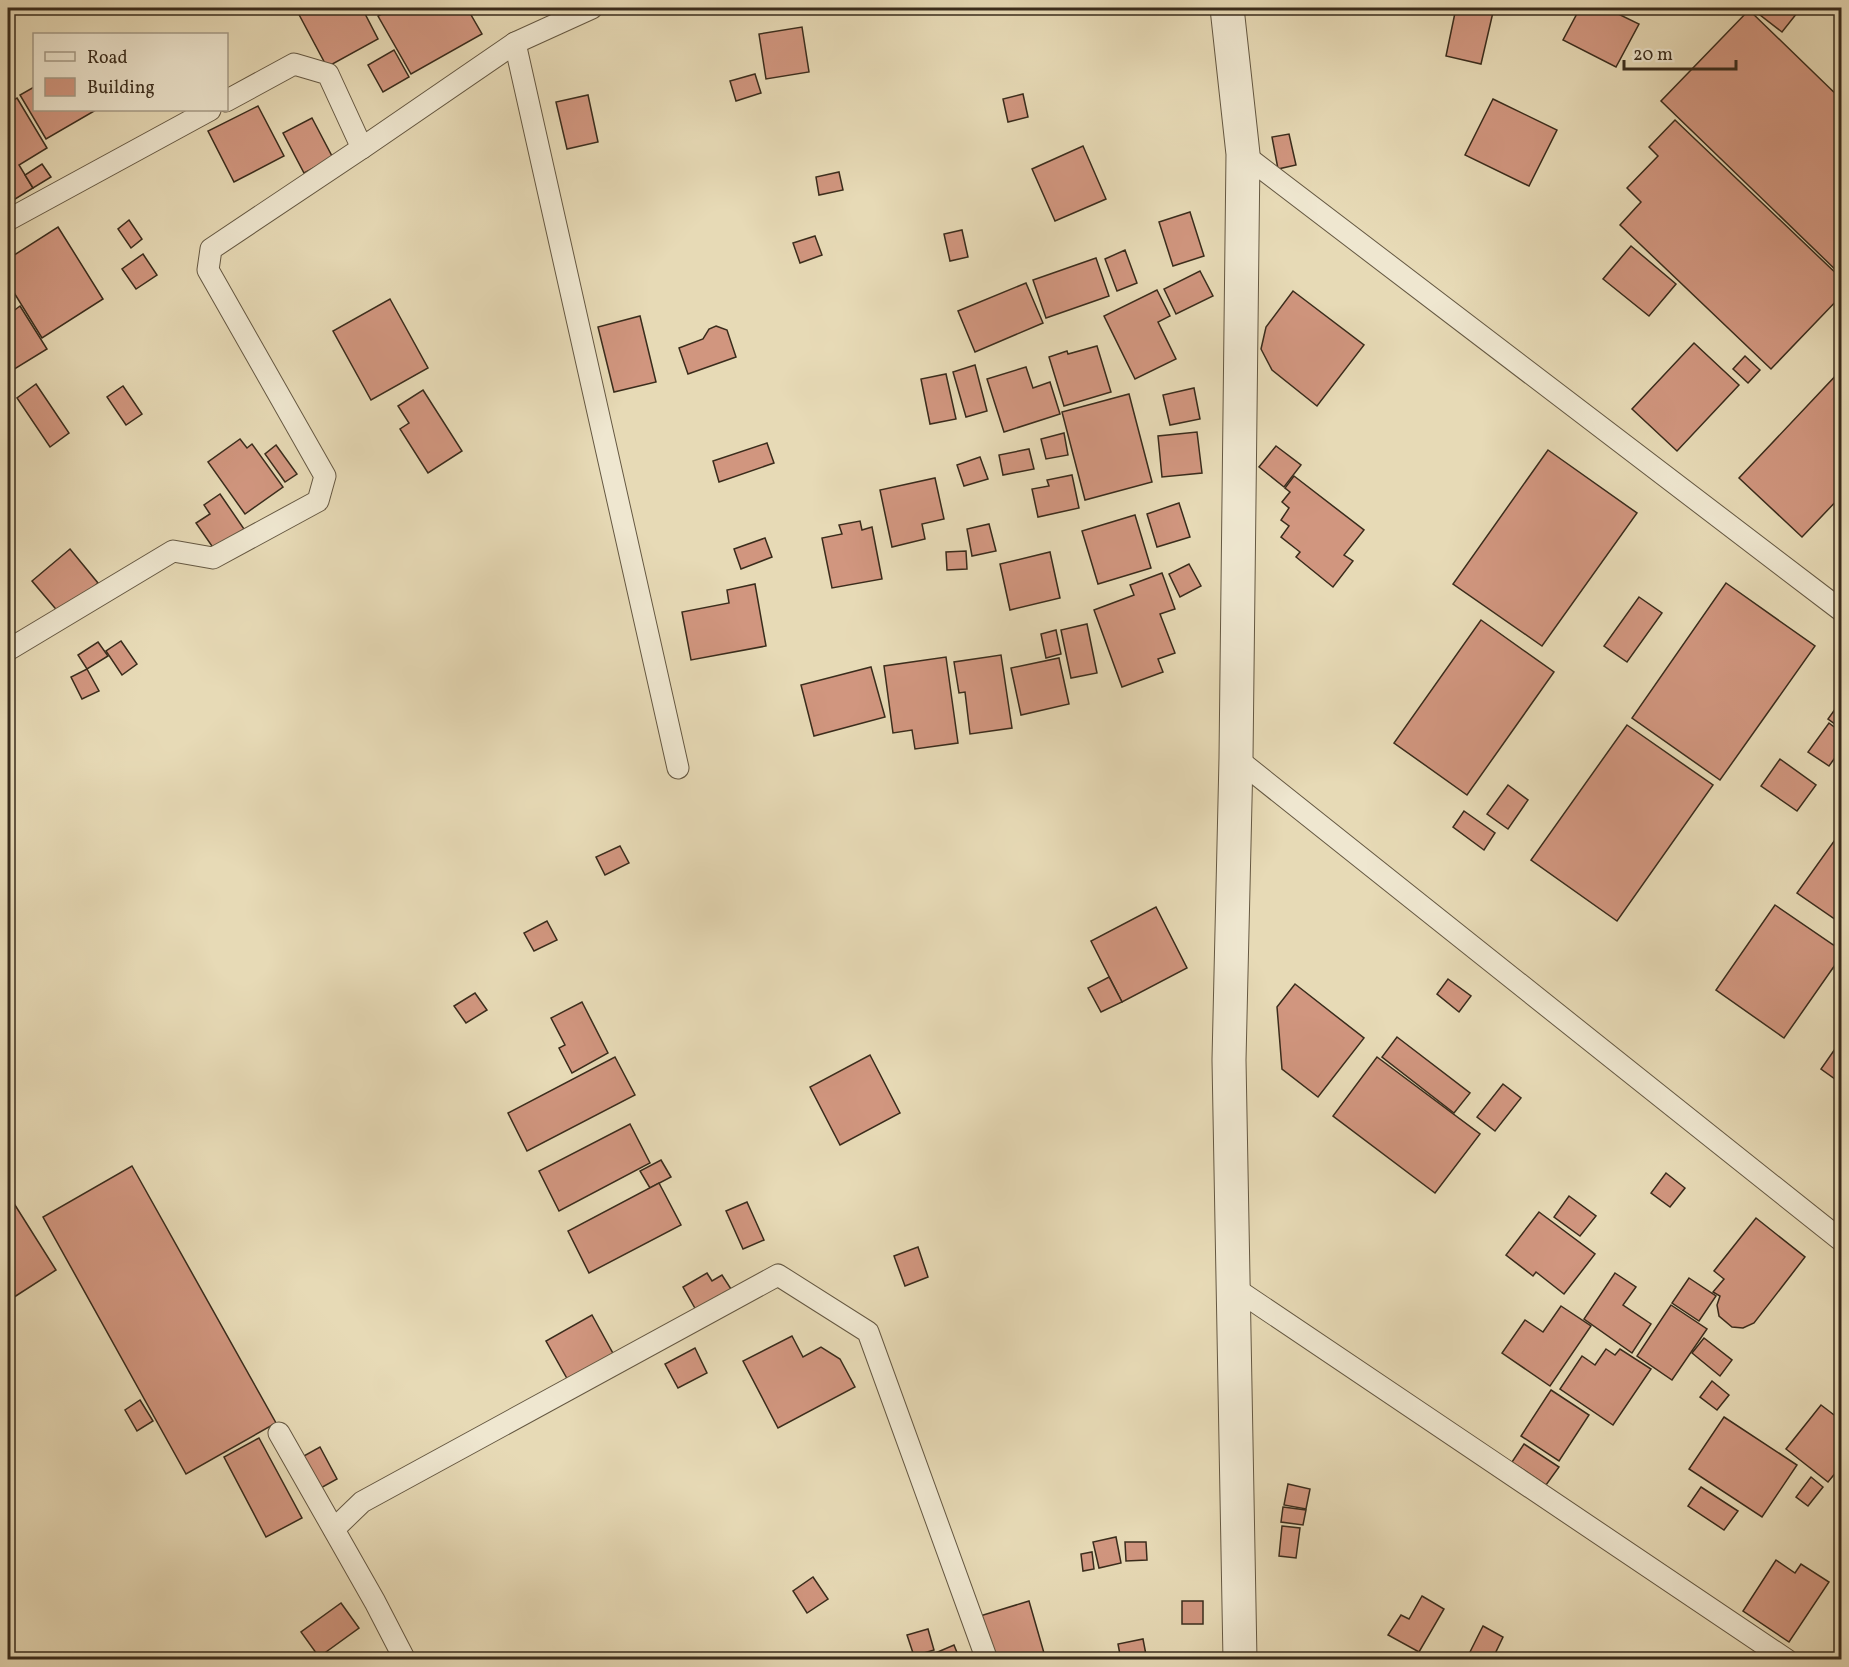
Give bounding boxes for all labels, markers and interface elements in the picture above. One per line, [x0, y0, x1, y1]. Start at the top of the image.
legend [33, 33, 228, 111]
scale bar [1624, 33, 1736, 71]
text: 20 m [1633, 43, 1673, 68]
text: Road [87, 46, 128, 71]
text: Building [87, 76, 155, 101]

